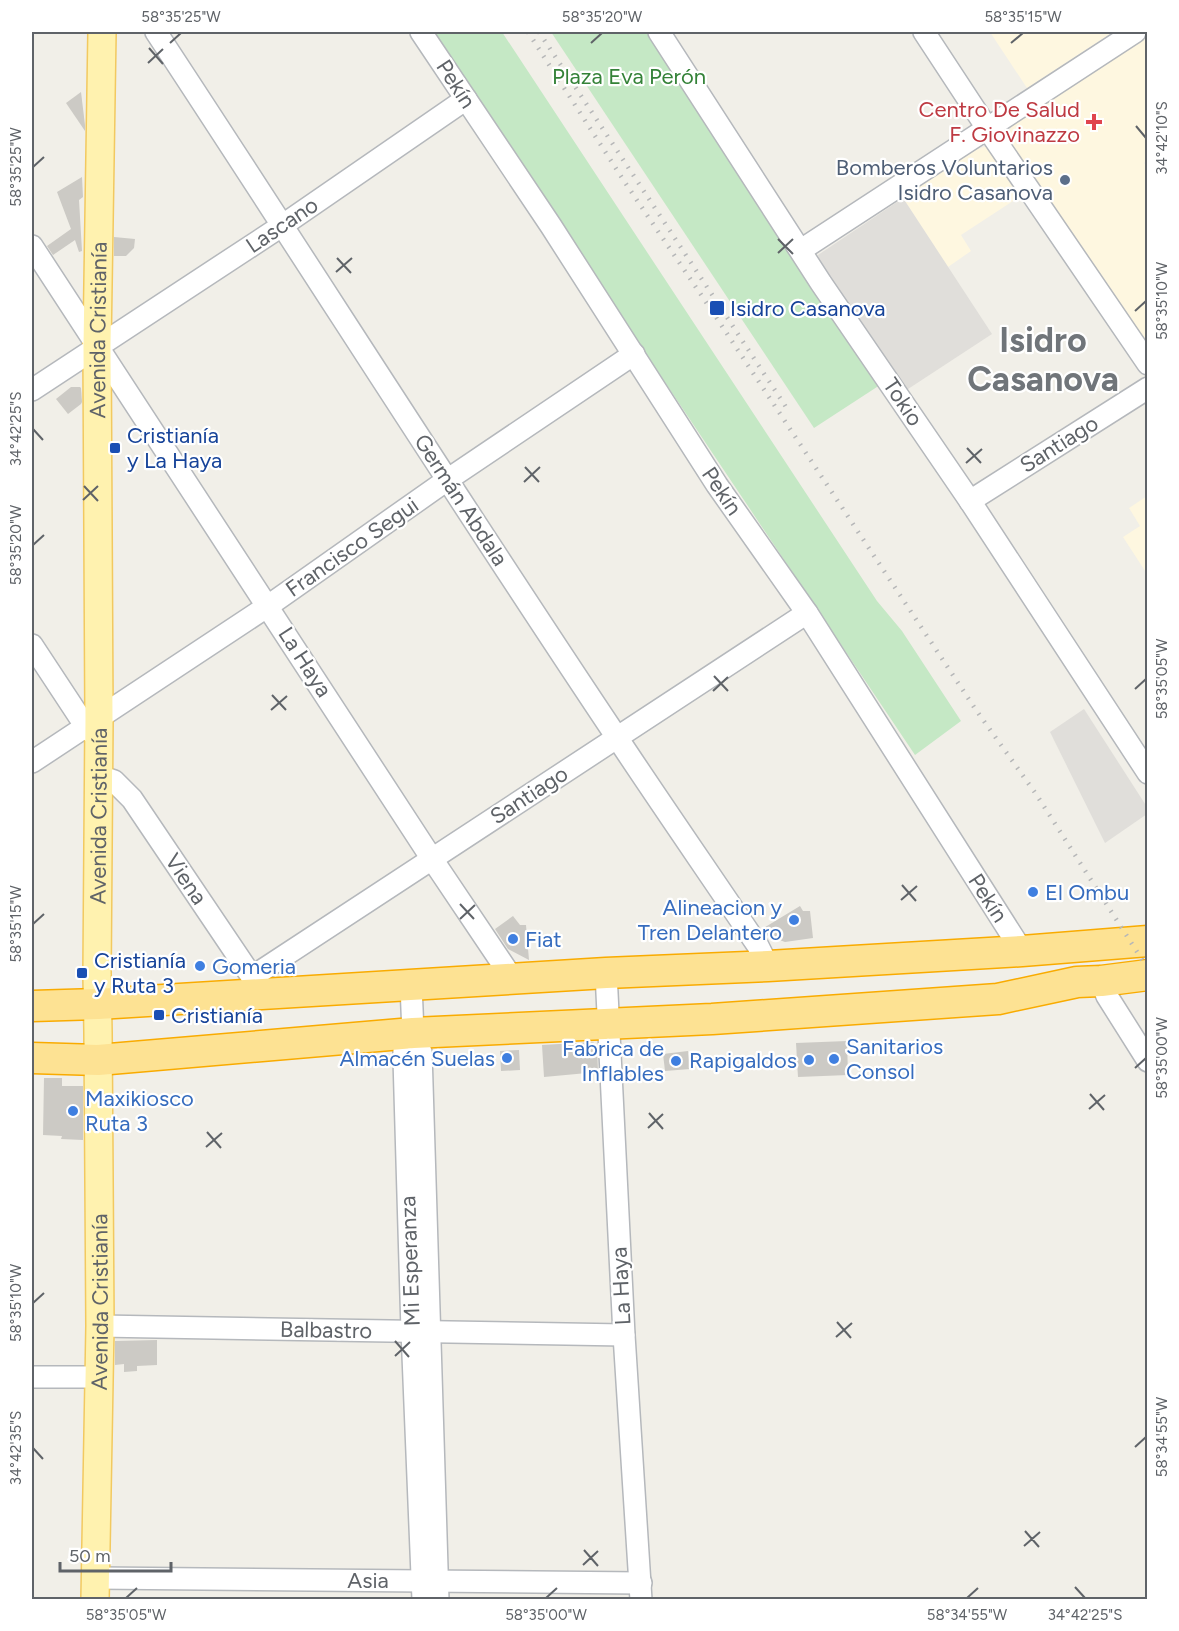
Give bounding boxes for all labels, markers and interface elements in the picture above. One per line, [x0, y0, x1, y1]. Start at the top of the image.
text: 58°35'25"W [141, 8, 221, 26]
text: 58°35'20"W [562, 8, 643, 26]
text: 58°35'15"W [984, 8, 1062, 26]
street label: Pekín [430, 55, 482, 113]
park label: Plaza Eva Perón [552, 63, 706, 90]
place label: Centro De Salud F. Giovinazzo [919, 96, 1080, 148]
text: 34°42'10"S [1153, 101, 1171, 175]
marker: Centro De Salud F. Giovinazzo [1085, 113, 1103, 131]
text: 58°35'25"W [7, 127, 25, 207]
place label: Bomberos Voluntarios Isidro Casanova [836, 154, 1053, 206]
marker: Bomberos Voluntarios Isidro Casanova [1058, 173, 1072, 187]
street label: Lascano [241, 191, 323, 259]
street label: Avenida Cristianía [83, 241, 112, 419]
text: 58°35'10"W [1153, 261, 1171, 340]
place label: Isidro Casanova [730, 295, 886, 322]
marker: Isidro Casanova [708, 299, 726, 317]
district label: Isidro Casanova [967, 320, 1119, 400]
street label: Tokio [877, 373, 929, 431]
text: 34°42'25"S [7, 392, 25, 466]
street label: Santiago [1015, 409, 1103, 479]
place label: Cristianía y La Haya [127, 422, 222, 474]
street label: Germán Abdala [408, 429, 514, 571]
marker: Cristianía y La Haya [108, 441, 122, 455]
street label: Pekín [696, 462, 748, 520]
street label: Francisco Segui [280, 491, 424, 603]
text: 58°35'20"W [7, 504, 25, 585]
street label: La Haya [272, 622, 338, 702]
text: 58°35'05"W [1153, 638, 1171, 719]
street label: Avenida Cristianía [84, 728, 112, 905]
street label: Santiago [485, 760, 573, 830]
street label: Viena [159, 848, 213, 910]
street label: Pekín [962, 869, 1014, 927]
place label: El Ombu [1045, 879, 1129, 906]
text: 58°35'15"W [7, 885, 25, 963]
marker: El Ombu [1026, 885, 1040, 899]
place label: Alineacion y Tren Delantero [638, 894, 782, 946]
marker: Alineacion y Tren Delantero [787, 913, 801, 927]
place label: Fiat [525, 926, 562, 953]
marker: Fiat [506, 932, 520, 946]
place label: Cristianía y Ruta 3 [94, 947, 186, 999]
place label: Gomeria [212, 953, 296, 980]
marker: Gomeria [193, 959, 207, 973]
marker: Cristianía y Ruta 3 [75, 966, 89, 980]
place label: Cristianía [171, 1002, 263, 1029]
marker: Cristianía [152, 1008, 166, 1022]
text: 58°35'00"W [1153, 1017, 1171, 1099]
place label: Sanitarios Consol [846, 1033, 943, 1085]
place label: Fabrica de Inflables [562, 1035, 664, 1087]
place label: Almacén Suelas [340, 1045, 495, 1072]
place label: Rapigaldos [689, 1047, 797, 1074]
marker: Almacén Suelas [500, 1051, 514, 1065]
marker: Sanitarios Consol [827, 1052, 841, 1066]
marker: Rapigaldos [802, 1053, 816, 1067]
marker: Fabrica de Inflables [669, 1054, 683, 1068]
place label: Maxikiosco Ruta 3 [85, 1085, 194, 1137]
marker: Maxikiosco Ruta 3 [66, 1104, 80, 1118]
street label: Mi Esperanza [394, 1195, 426, 1327]
street label: Avenida Cristianía [85, 1214, 114, 1391]
street label: La Haya [605, 1246, 637, 1326]
text: 58°35'10"W [7, 1263, 25, 1342]
street label: Balbastro [280, 1316, 372, 1344]
text: 58°34'55"W [1153, 1396, 1171, 1477]
text: 34°42'35"S [7, 1411, 25, 1485]
scale bar [60, 1535, 171, 1573]
text: 50 m [69, 1545, 111, 1567]
street label: Asia [347, 1567, 389, 1594]
text: 58°35'05"W [86, 1606, 167, 1624]
text: 58°35'00"W [505, 1606, 587, 1624]
text: 58°34'55"W [927, 1606, 1008, 1624]
text: 34°42'25"S [1048, 1606, 1122, 1624]

